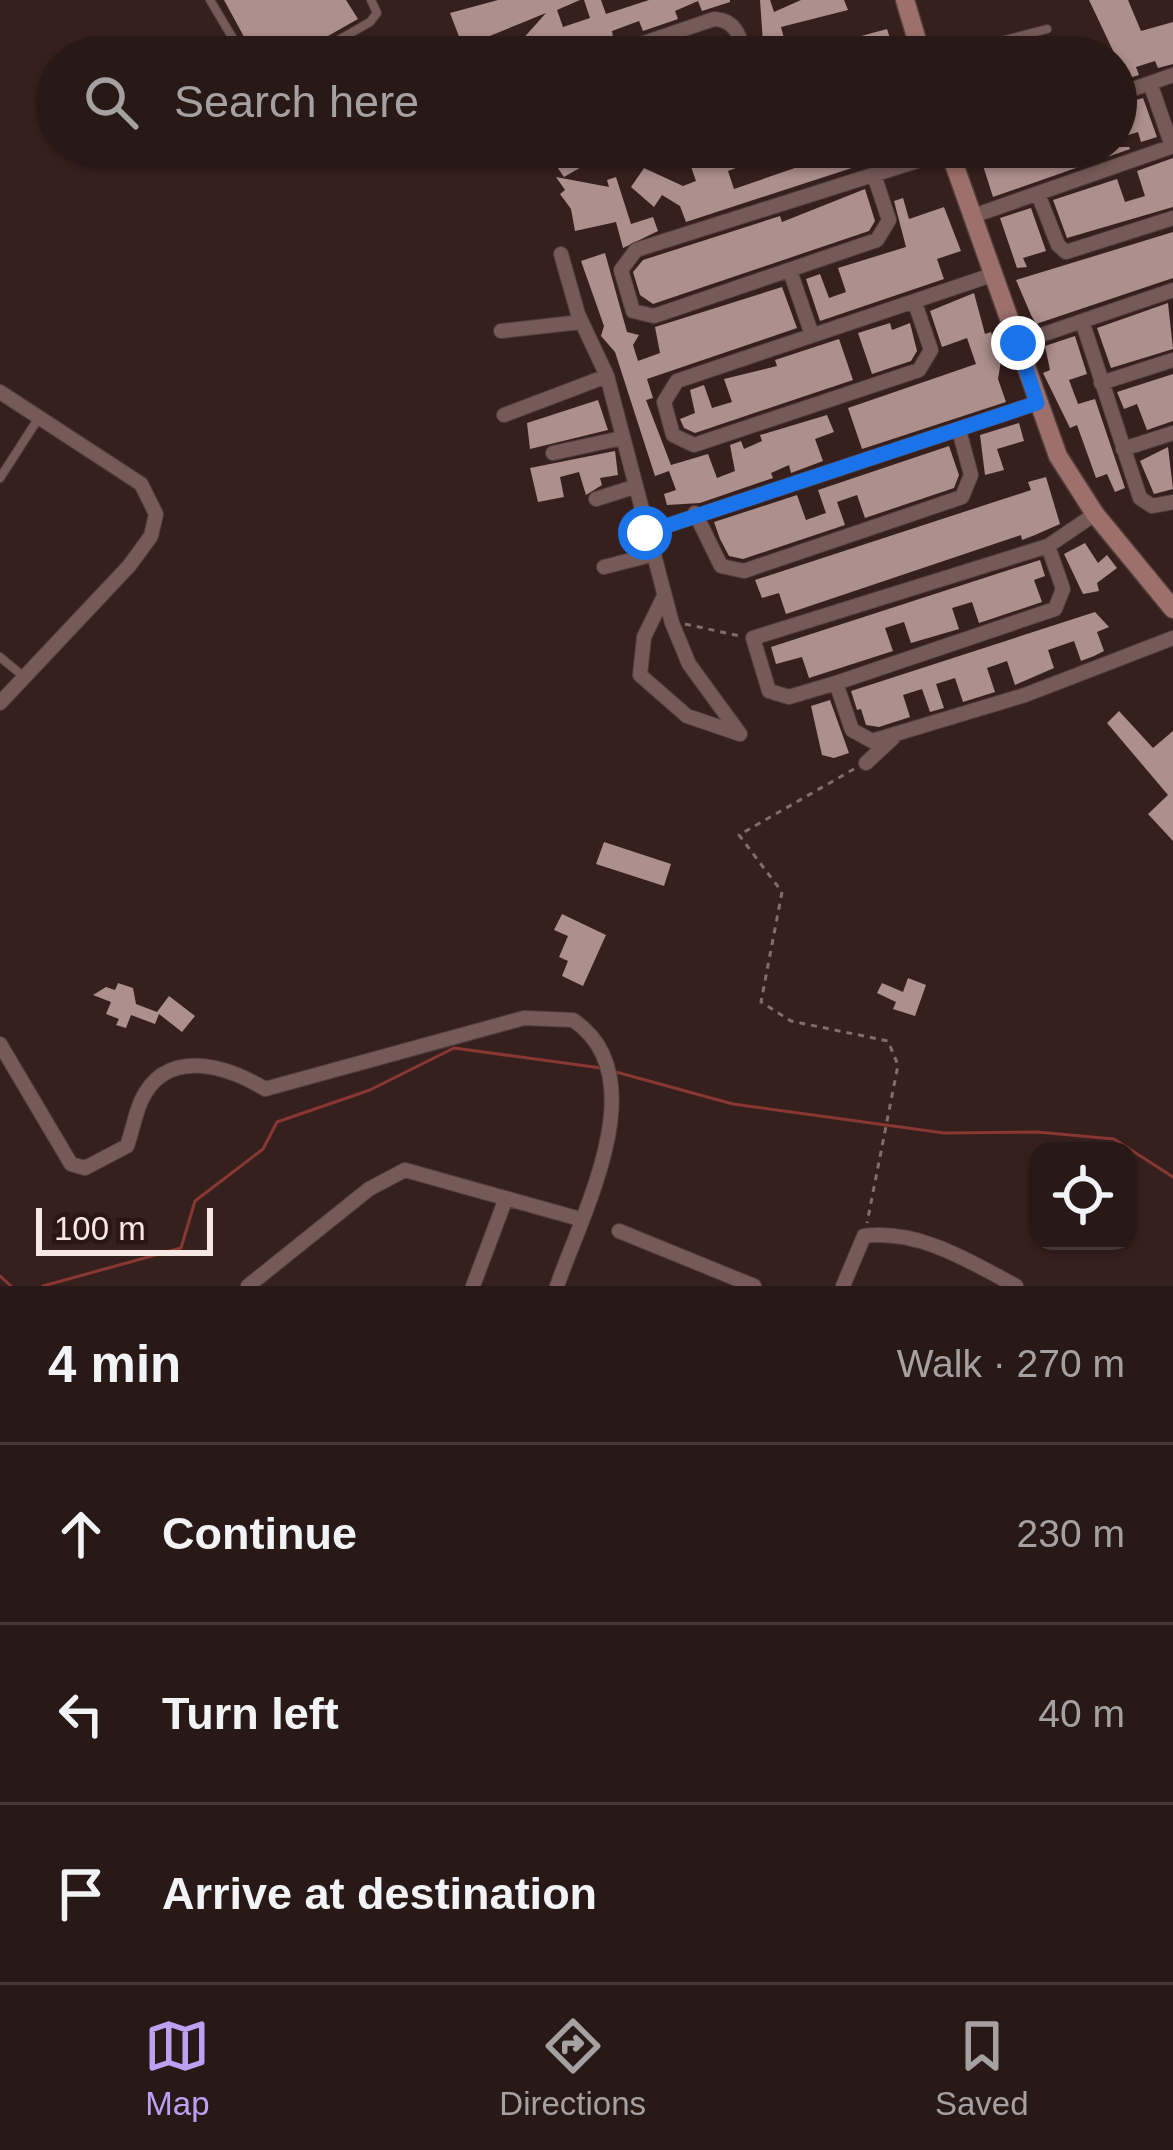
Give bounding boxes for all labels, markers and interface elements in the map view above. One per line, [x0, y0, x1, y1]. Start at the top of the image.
search box [36, 36, 1137, 168]
icon: search [78, 69, 144, 135]
text: Search here [174, 76, 419, 127]
route end [991, 316, 1045, 370]
route start [618, 506, 672, 560]
map controls [1029, 1142, 1137, 1250]
button: locate [1029, 1142, 1137, 1250]
scale bar [36, 1202, 213, 1255]
text: 100 m [54, 1210, 146, 1247]
text: 4 min [48, 1336, 181, 1393]
text: Walk · 270 m [897, 1342, 1125, 1385]
icon: ahead [48, 1501, 114, 1567]
text: Continue [162, 1508, 357, 1559]
text: 230 m [1017, 1512, 1125, 1555]
icon: left [48, 1681, 114, 1747]
text: Turn left [162, 1688, 339, 1739]
text: 40 m [1038, 1692, 1125, 1735]
icon: arrive [48, 1861, 114, 1927]
text: Arrive at destination [162, 1868, 597, 1919]
tab: Map [144, 2013, 210, 2123]
tab: Directions [499, 2013, 646, 2123]
tab: Saved [935, 2013, 1029, 2123]

